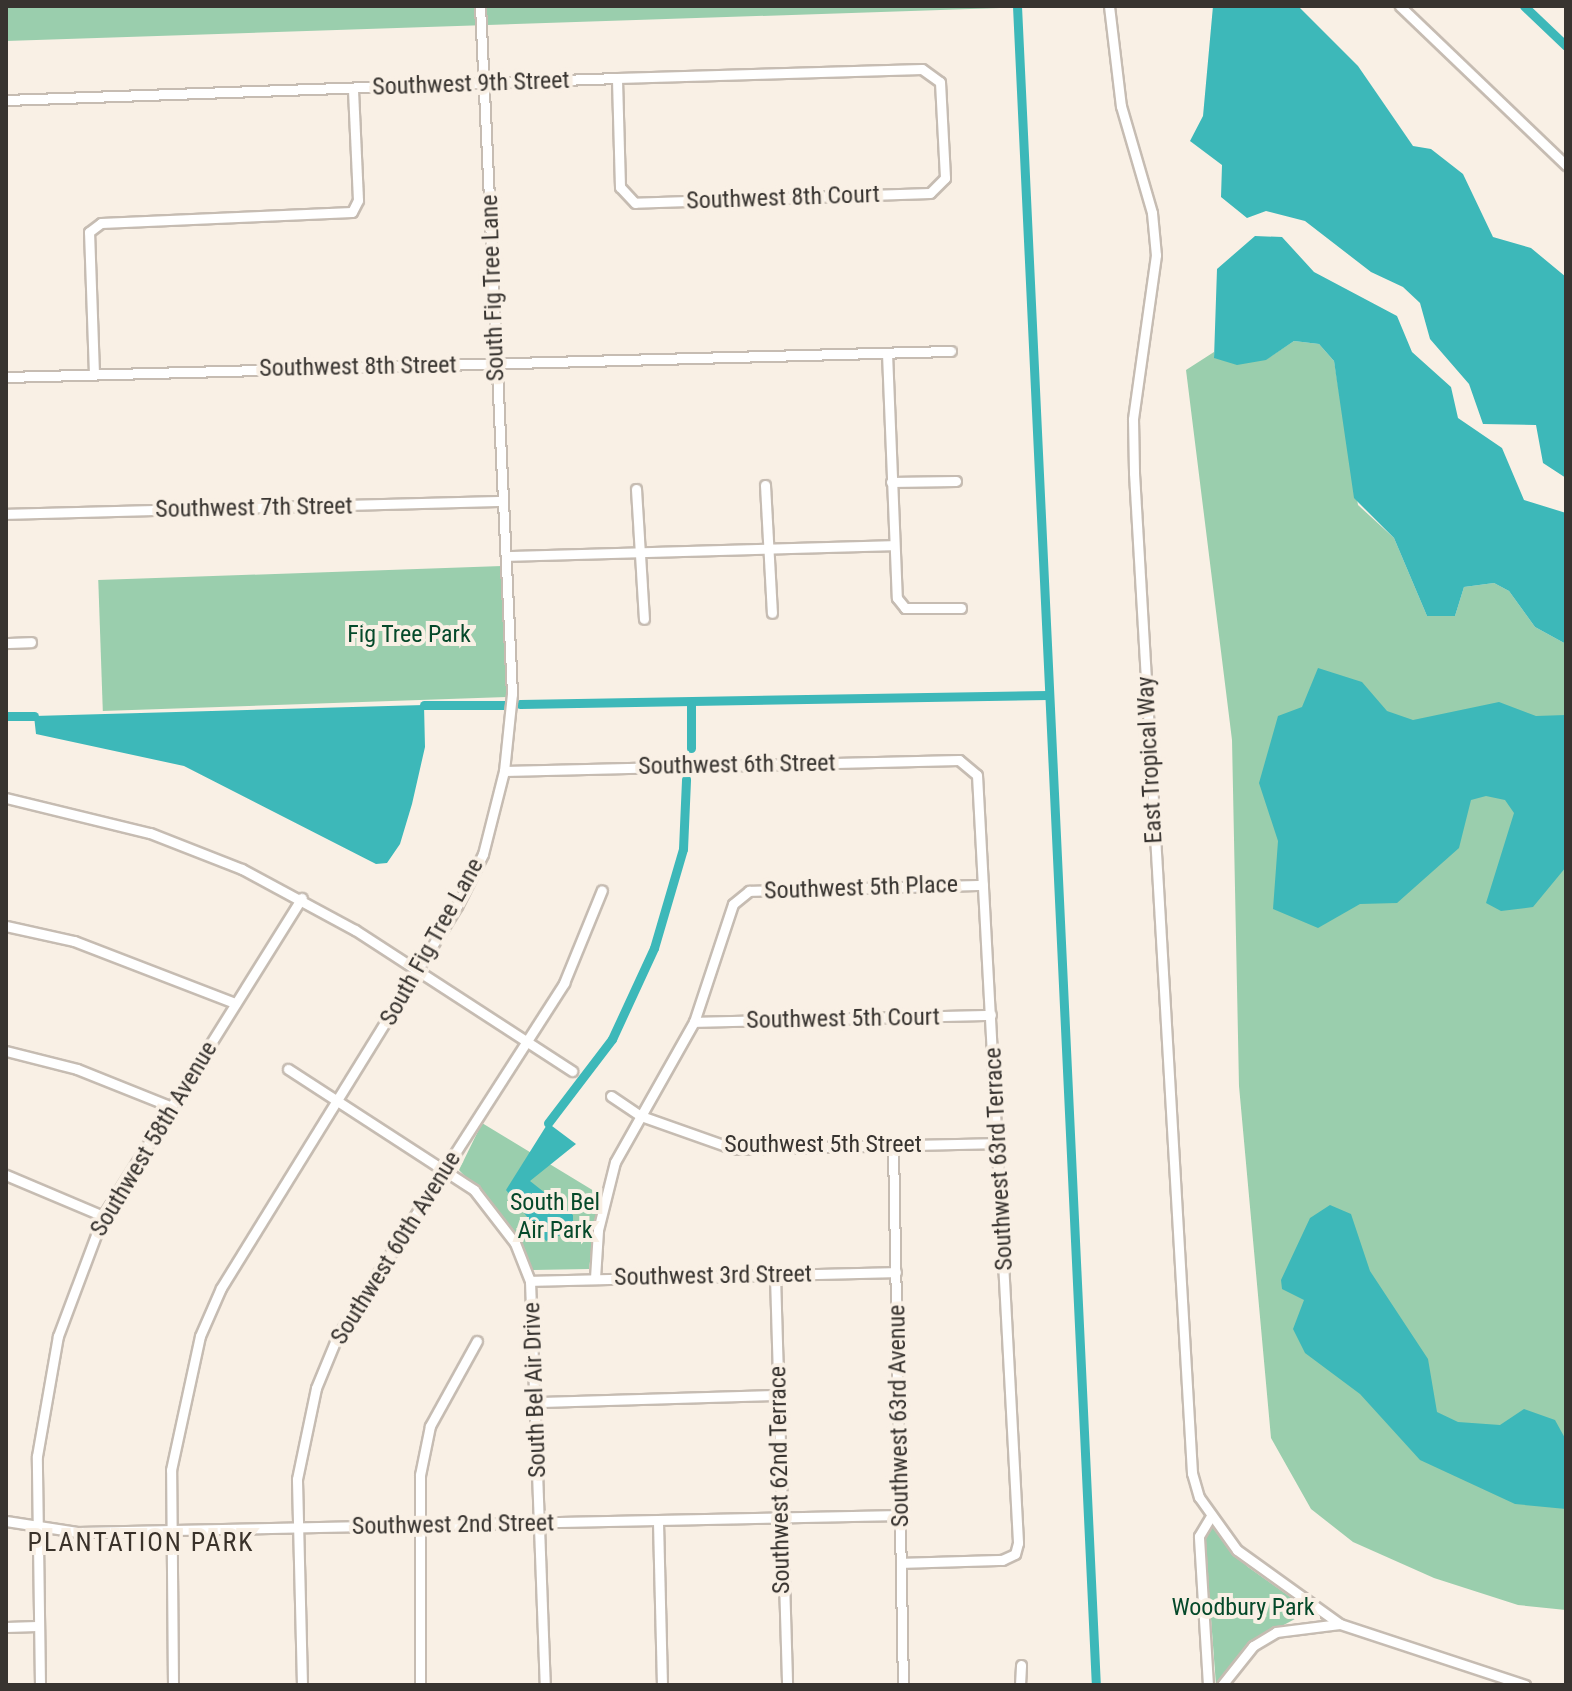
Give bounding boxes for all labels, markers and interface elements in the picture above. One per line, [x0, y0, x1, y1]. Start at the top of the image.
street label: Southwest 9th Street [372, 66, 570, 102]
street label: Southwest 8th Court [686, 180, 880, 216]
street label: South Fig Tree Lane [475, 194, 511, 382]
street label: Southwest 8th Street [259, 351, 457, 383]
street label: Southwest 7th Street [155, 492, 353, 524]
park label: Fig Tree Park [347, 621, 471, 649]
street label: East Tropical Way [1131, 675, 1169, 845]
street label: Southwest 6th Street [638, 749, 836, 781]
street label: South Fig Tree Lane [374, 853, 490, 1031]
street label: Southwest 5th Place [764, 870, 958, 906]
street label: Southwest 5th Court [746, 1003, 940, 1035]
street label: Southwest 58th Avenue [84, 1036, 224, 1242]
street label: Southwest 63rd Terrace [979, 1046, 1019, 1272]
street label: Southwest 5th Street [724, 1131, 922, 1159]
street label: Southwest 60th Avenue [325, 1146, 467, 1350]
park label: South Bel Air Park [510, 1189, 600, 1245]
street label: Southwest 3rd Street [614, 1260, 812, 1292]
street label: South Bel Air Drive [518, 1302, 552, 1478]
street label: Southwest 63rd Avenue [883, 1305, 915, 1527]
street label: Southwest 62nd Terrace [764, 1366, 796, 1594]
street label: Southwest 2nd Street [352, 1509, 554, 1541]
district label: PLANTATION PARK [27, 1527, 255, 1559]
park label: Woodbury Park [1171, 1594, 1315, 1622]

